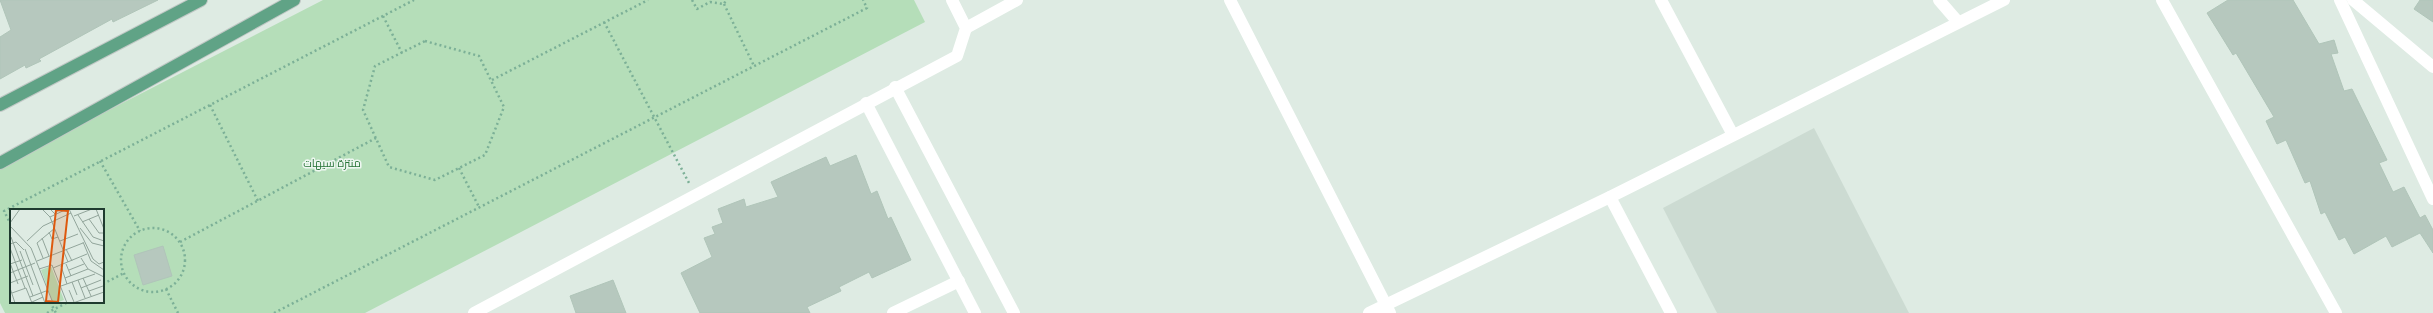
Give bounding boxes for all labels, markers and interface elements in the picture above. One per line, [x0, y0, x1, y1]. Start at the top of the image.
park label: منتزة سيهات [303, 157, 361, 170]
inset map [10, 209, 104, 303]

